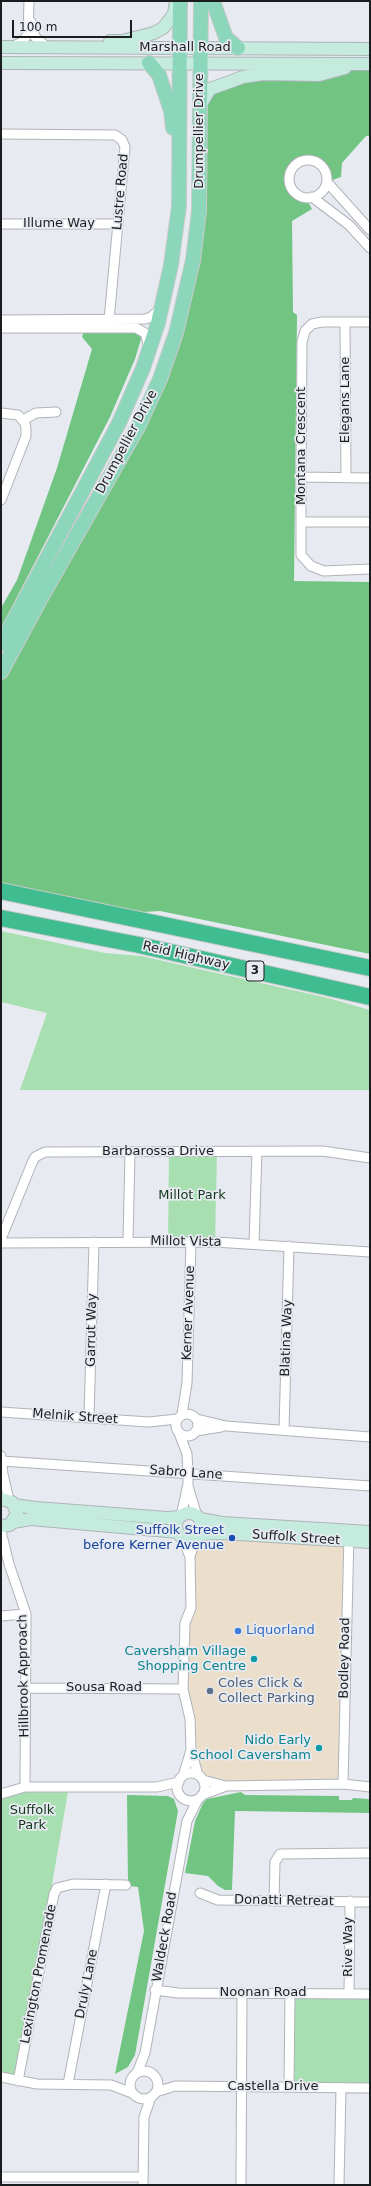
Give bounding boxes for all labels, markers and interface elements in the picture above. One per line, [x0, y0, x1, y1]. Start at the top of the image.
scale bar [14, 12, 134, 38]
text: 100 m [19, 20, 57, 34]
street label: Marshall Road [139, 40, 231, 56]
street label: Drumpellier Drive [192, 73, 208, 189]
street label: Lustre Road [110, 153, 132, 231]
street label: Illume Way [23, 216, 95, 232]
street label: Elegans Lane [338, 357, 354, 443]
street label: Drumpellier Drive [93, 387, 161, 497]
street label: Montana Crescent [294, 387, 310, 505]
street label: Reid Highway [141, 938, 231, 974]
road number: 3 [246, 961, 264, 981]
street label: Barbarossa Drive [102, 1144, 214, 1160]
park label: Millot Park [158, 1188, 226, 1204]
street label: Millot Vista [150, 1234, 222, 1250]
street label: Kerner Avenue [180, 1265, 198, 1361]
street label: Garrut Way [84, 1293, 100, 1367]
street label: Blatina Way [278, 1299, 296, 1377]
street label: Melnik Street [32, 1406, 118, 1428]
street label: Sabro Lane [149, 1463, 223, 1483]
place label: Suffolk Street before Kerner Avenue [83, 1523, 224, 1554]
street label: Suffolk Street [251, 1527, 341, 1549]
marker: Suffolk Street before Kerner Avenue [227, 1533, 237, 1543]
street label: Hillbrook Approach [15, 1614, 33, 1738]
street label: Bodley Road [336, 1617, 354, 1699]
place label: Liquorland [246, 1623, 315, 1639]
marker: Liquorland [233, 1626, 243, 1636]
place label: Caversham Village Shopping Centre [124, 1644, 246, 1675]
marker: Caversham Village Shopping Centre [249, 1654, 259, 1664]
place label: Coles Click & Collect Parking [218, 1676, 315, 1707]
street label: Sousa Road [66, 1680, 142, 1696]
marker: Coles Click & Collect Parking [205, 1686, 215, 1696]
place label: Nido Early School Caversham [190, 1733, 311, 1764]
marker: Nido Early School Caversham [314, 1743, 324, 1753]
park label: Suffolk Park [10, 1803, 54, 1834]
street label: Waldeck Road [149, 1891, 181, 1983]
street label: Donatti Retreat [234, 1892, 334, 1910]
street label: Lexington Promenade [18, 1903, 60, 2045]
street label: Rive Way [341, 1917, 357, 1977]
street label: Druly Lane [73, 1948, 101, 2020]
street label: Noonan Road [220, 1985, 306, 2001]
street label: Castella Drive [228, 2079, 318, 2095]

